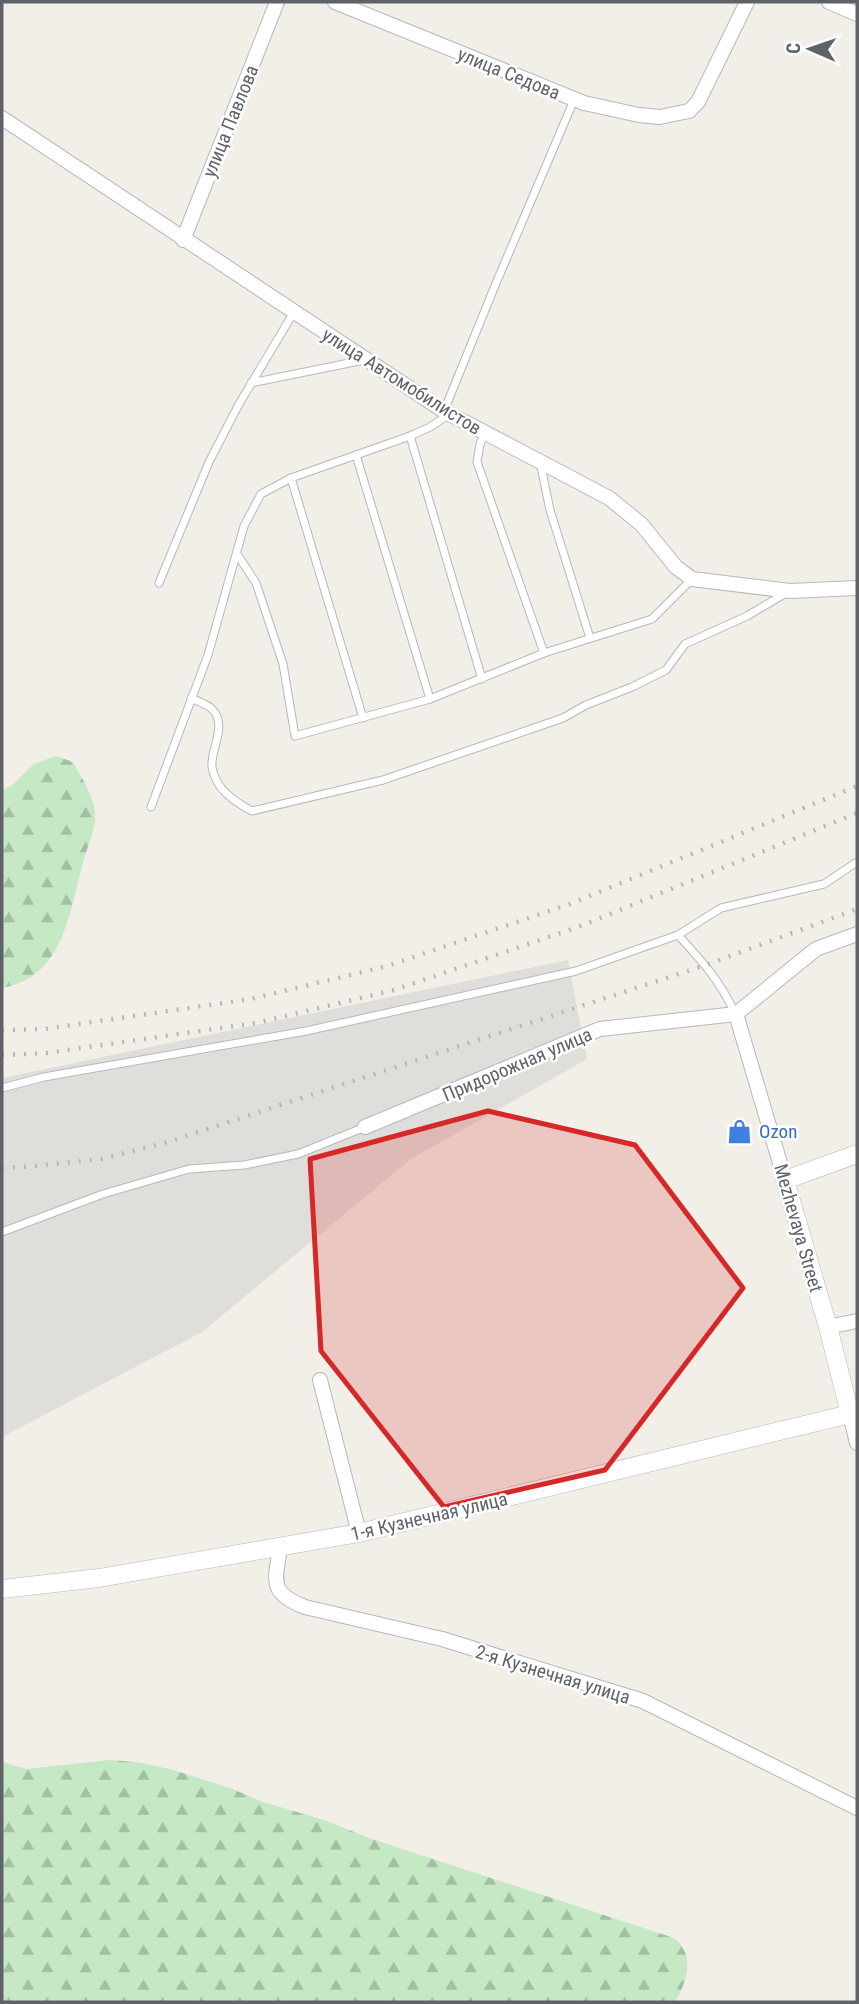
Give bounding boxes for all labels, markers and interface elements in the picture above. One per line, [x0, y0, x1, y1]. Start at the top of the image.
north arrow [775, 14, 845, 84]
street label: улица Седова [454, 42, 563, 104]
text: С [782, 42, 805, 54]
street label: улица Павлова [198, 62, 263, 181]
street label: улица Автомобилистов [318, 323, 486, 440]
street label: Придорожная улица [439, 1023, 595, 1106]
shop icon: Ozon [725, 1117, 753, 1145]
place label: Ozon [759, 1120, 797, 1143]
street label: Mezhevaya Street [769, 1161, 828, 1295]
street label: 1-я Кузнечная улица [348, 1487, 510, 1546]
street label: 2-я Кузнечная улица [473, 1640, 633, 1709]

